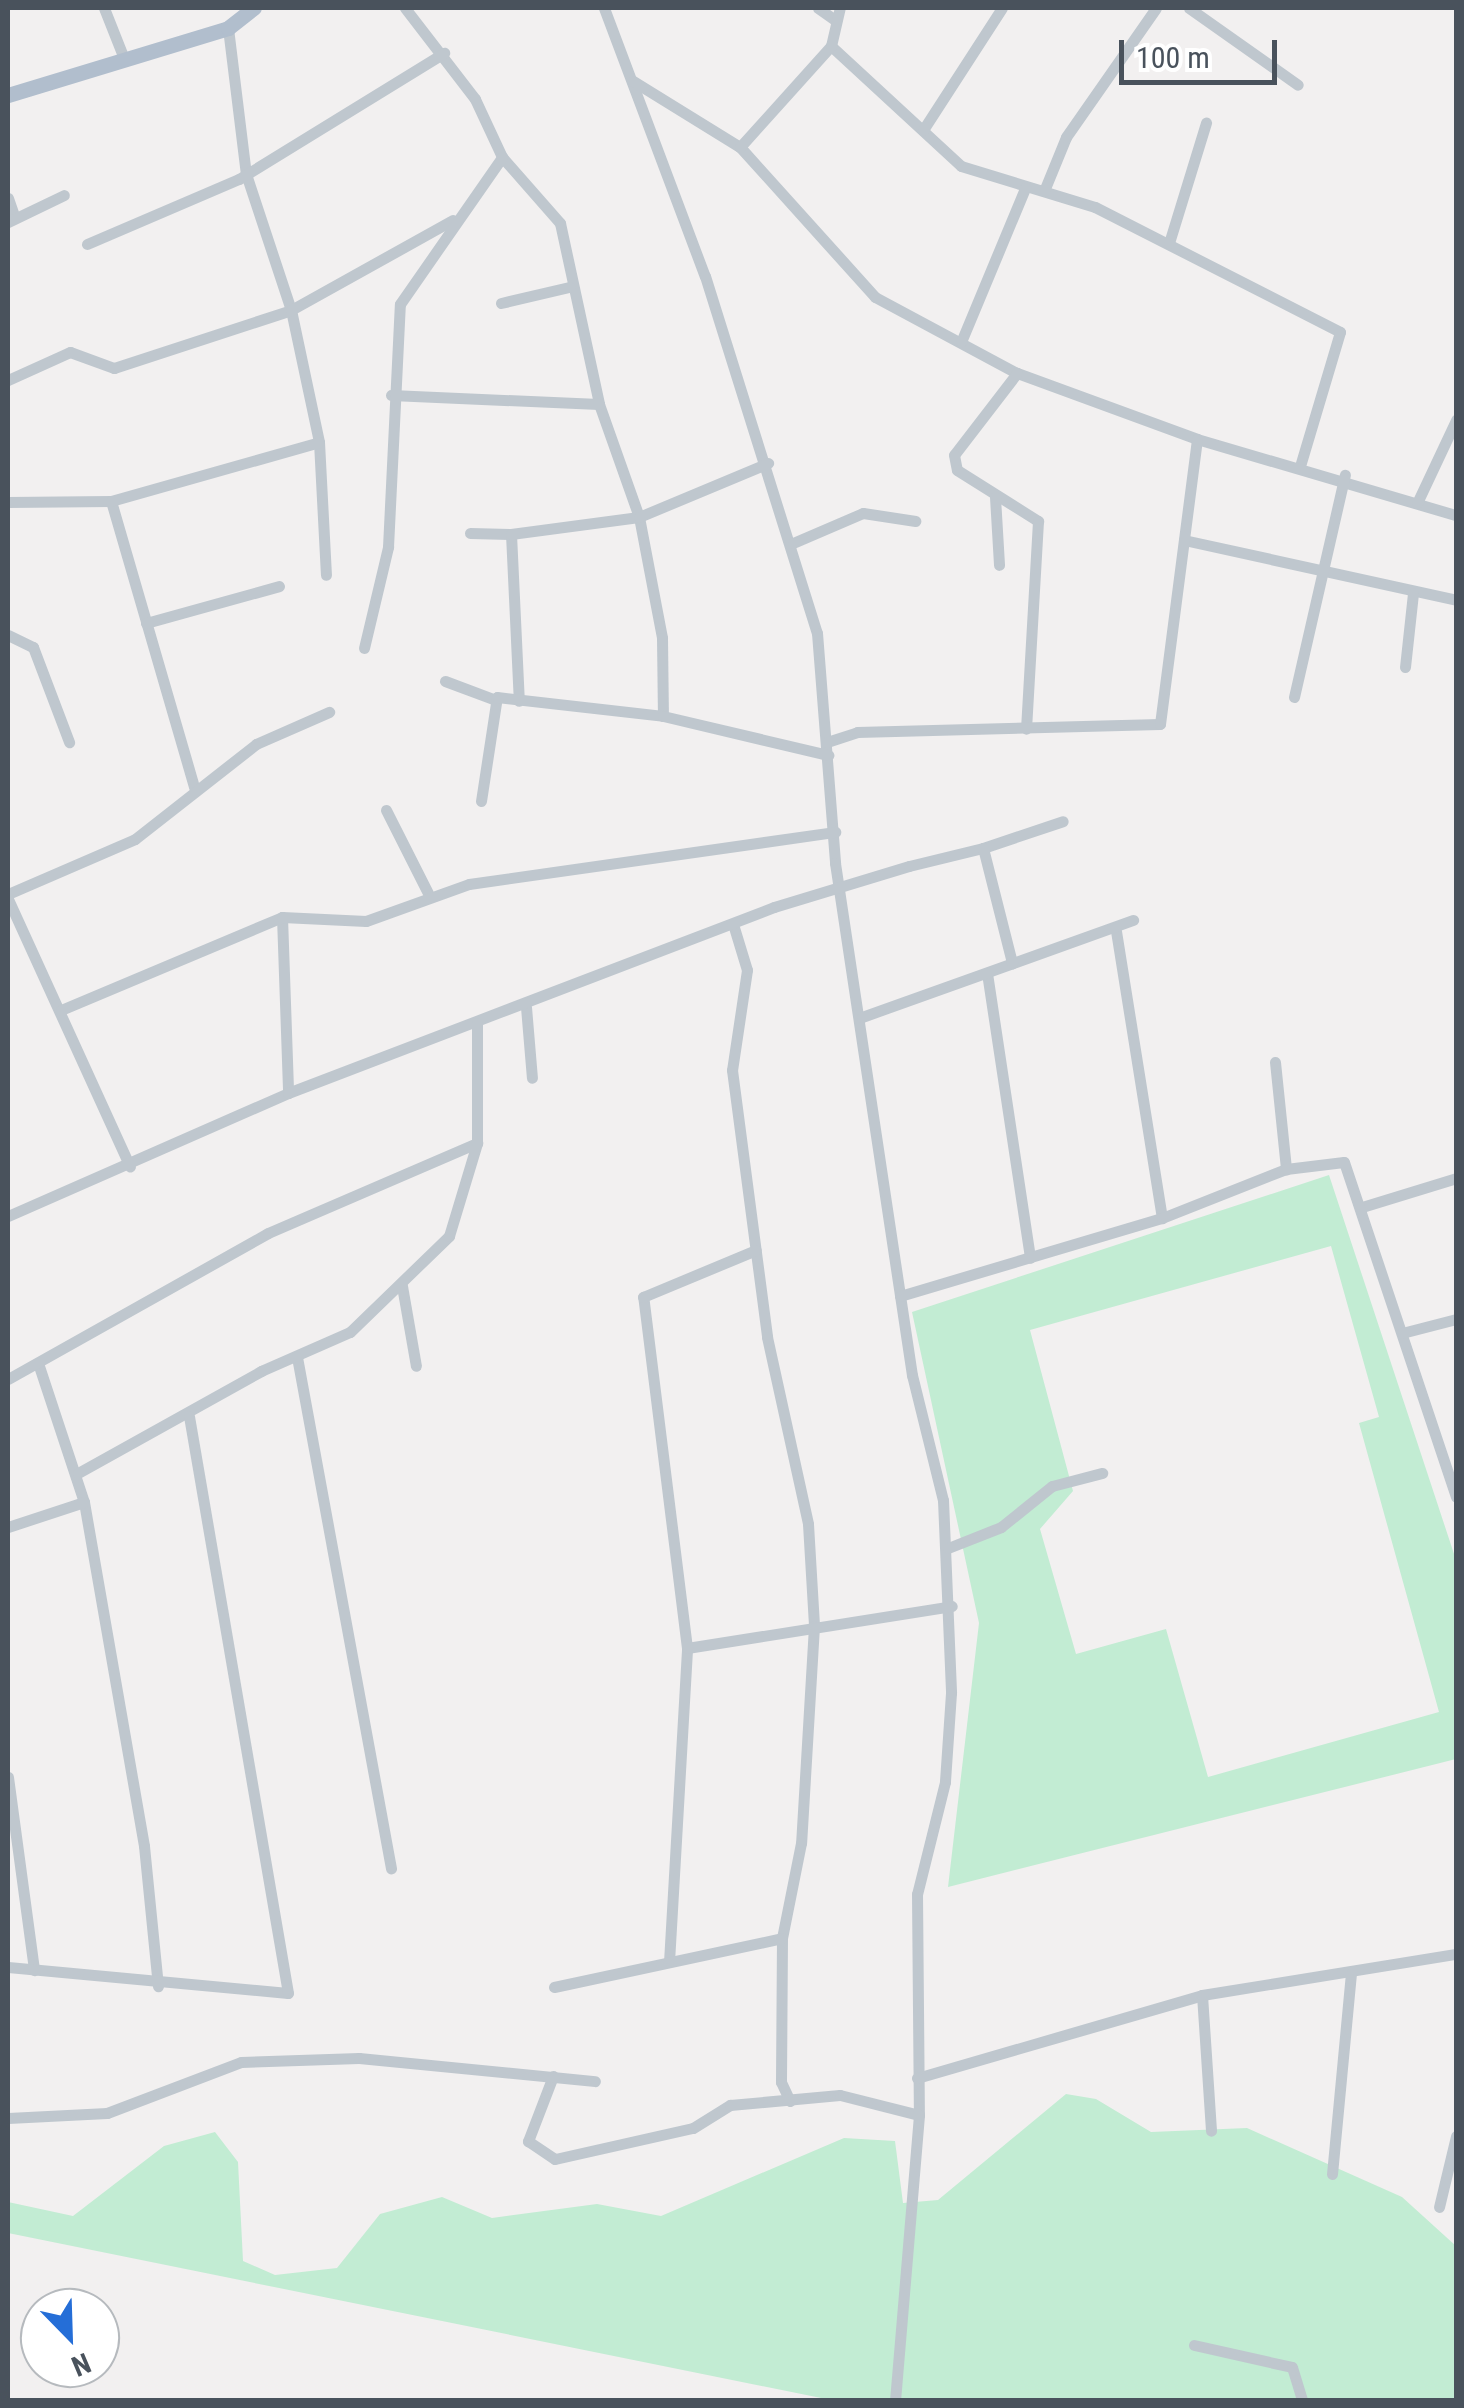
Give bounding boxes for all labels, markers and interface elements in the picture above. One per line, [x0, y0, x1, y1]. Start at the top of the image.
scale bar [1124, 20, 1282, 82]
text: 100 m [1136, 40, 1210, 75]
north arrow [20, 2288, 120, 2388]
text: N [67, 2346, 95, 2383]

